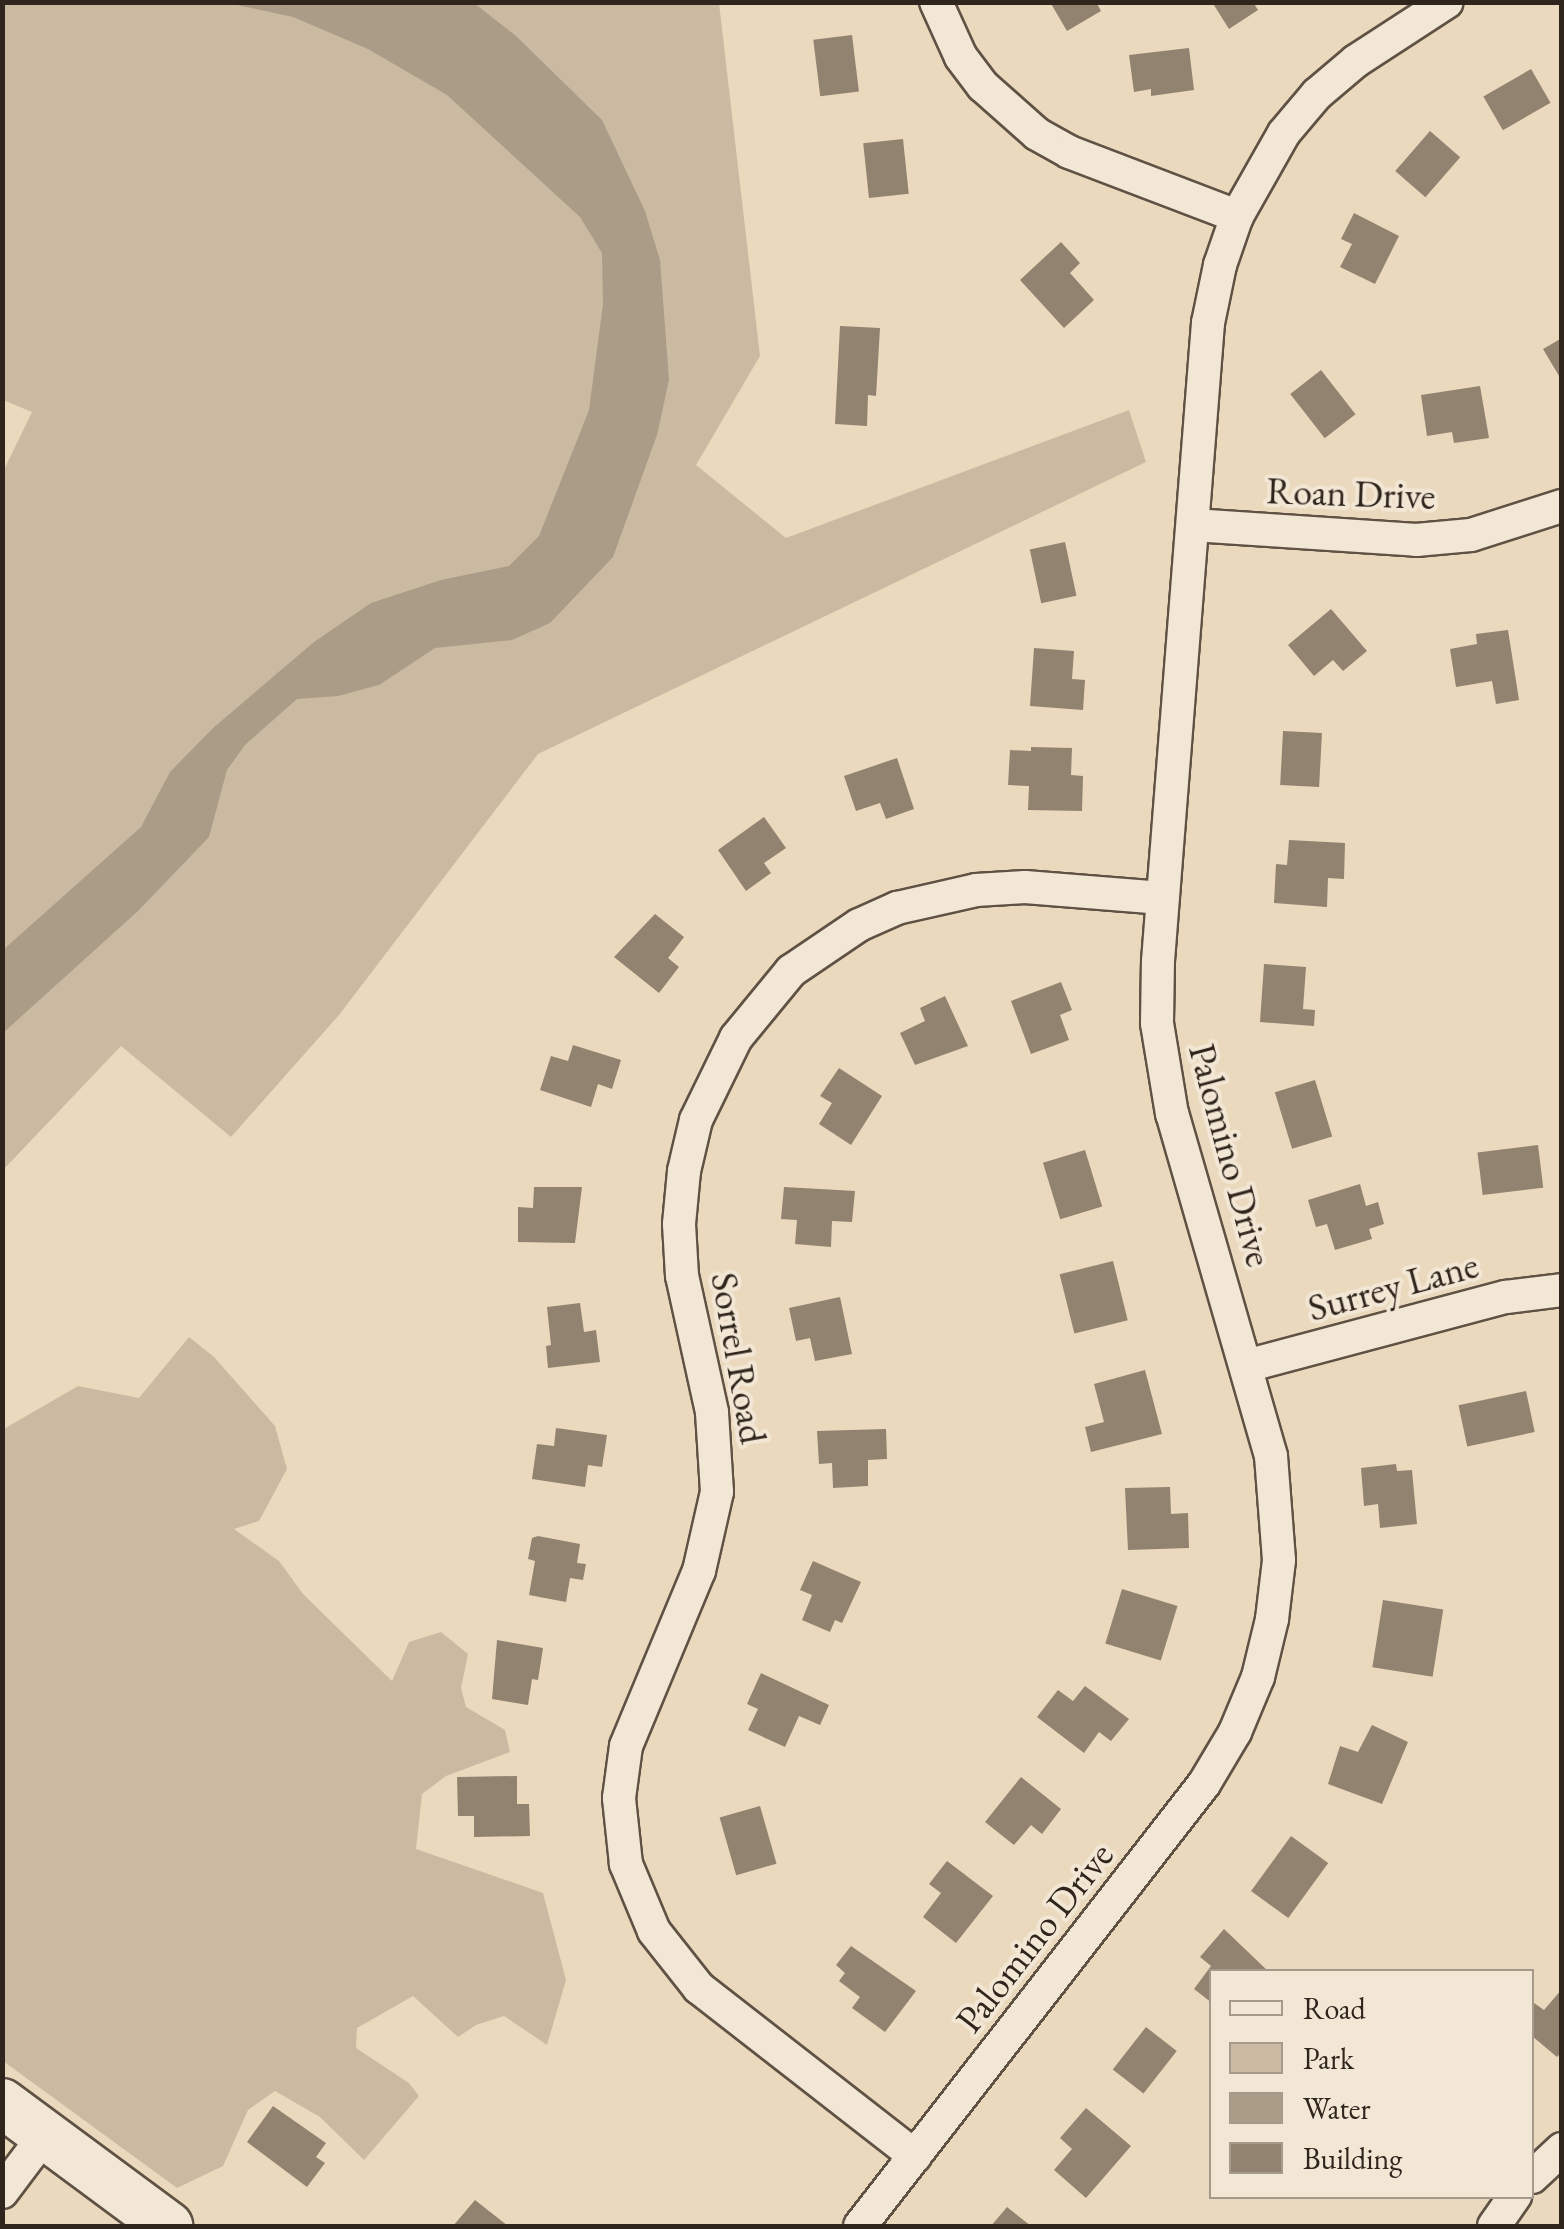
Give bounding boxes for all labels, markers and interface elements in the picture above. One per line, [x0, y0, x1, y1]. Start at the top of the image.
street label: Roan Drive [1266, 467, 1436, 519]
street label: Palomino Drive [1179, 1039, 1283, 1271]
street label: Surrey Lane [1303, 1241, 1483, 1331]
street label: Sorrel Road [702, 1269, 776, 1447]
street label: Palomino Drive [946, 1833, 1122, 2041]
legend [1209, 1969, 1534, 2199]
text: Road [1303, 1989, 1366, 2028]
text: Park [1303, 2039, 1354, 2078]
text: Water [1303, 2089, 1371, 2128]
text: Building [1303, 2139, 1402, 2178]

